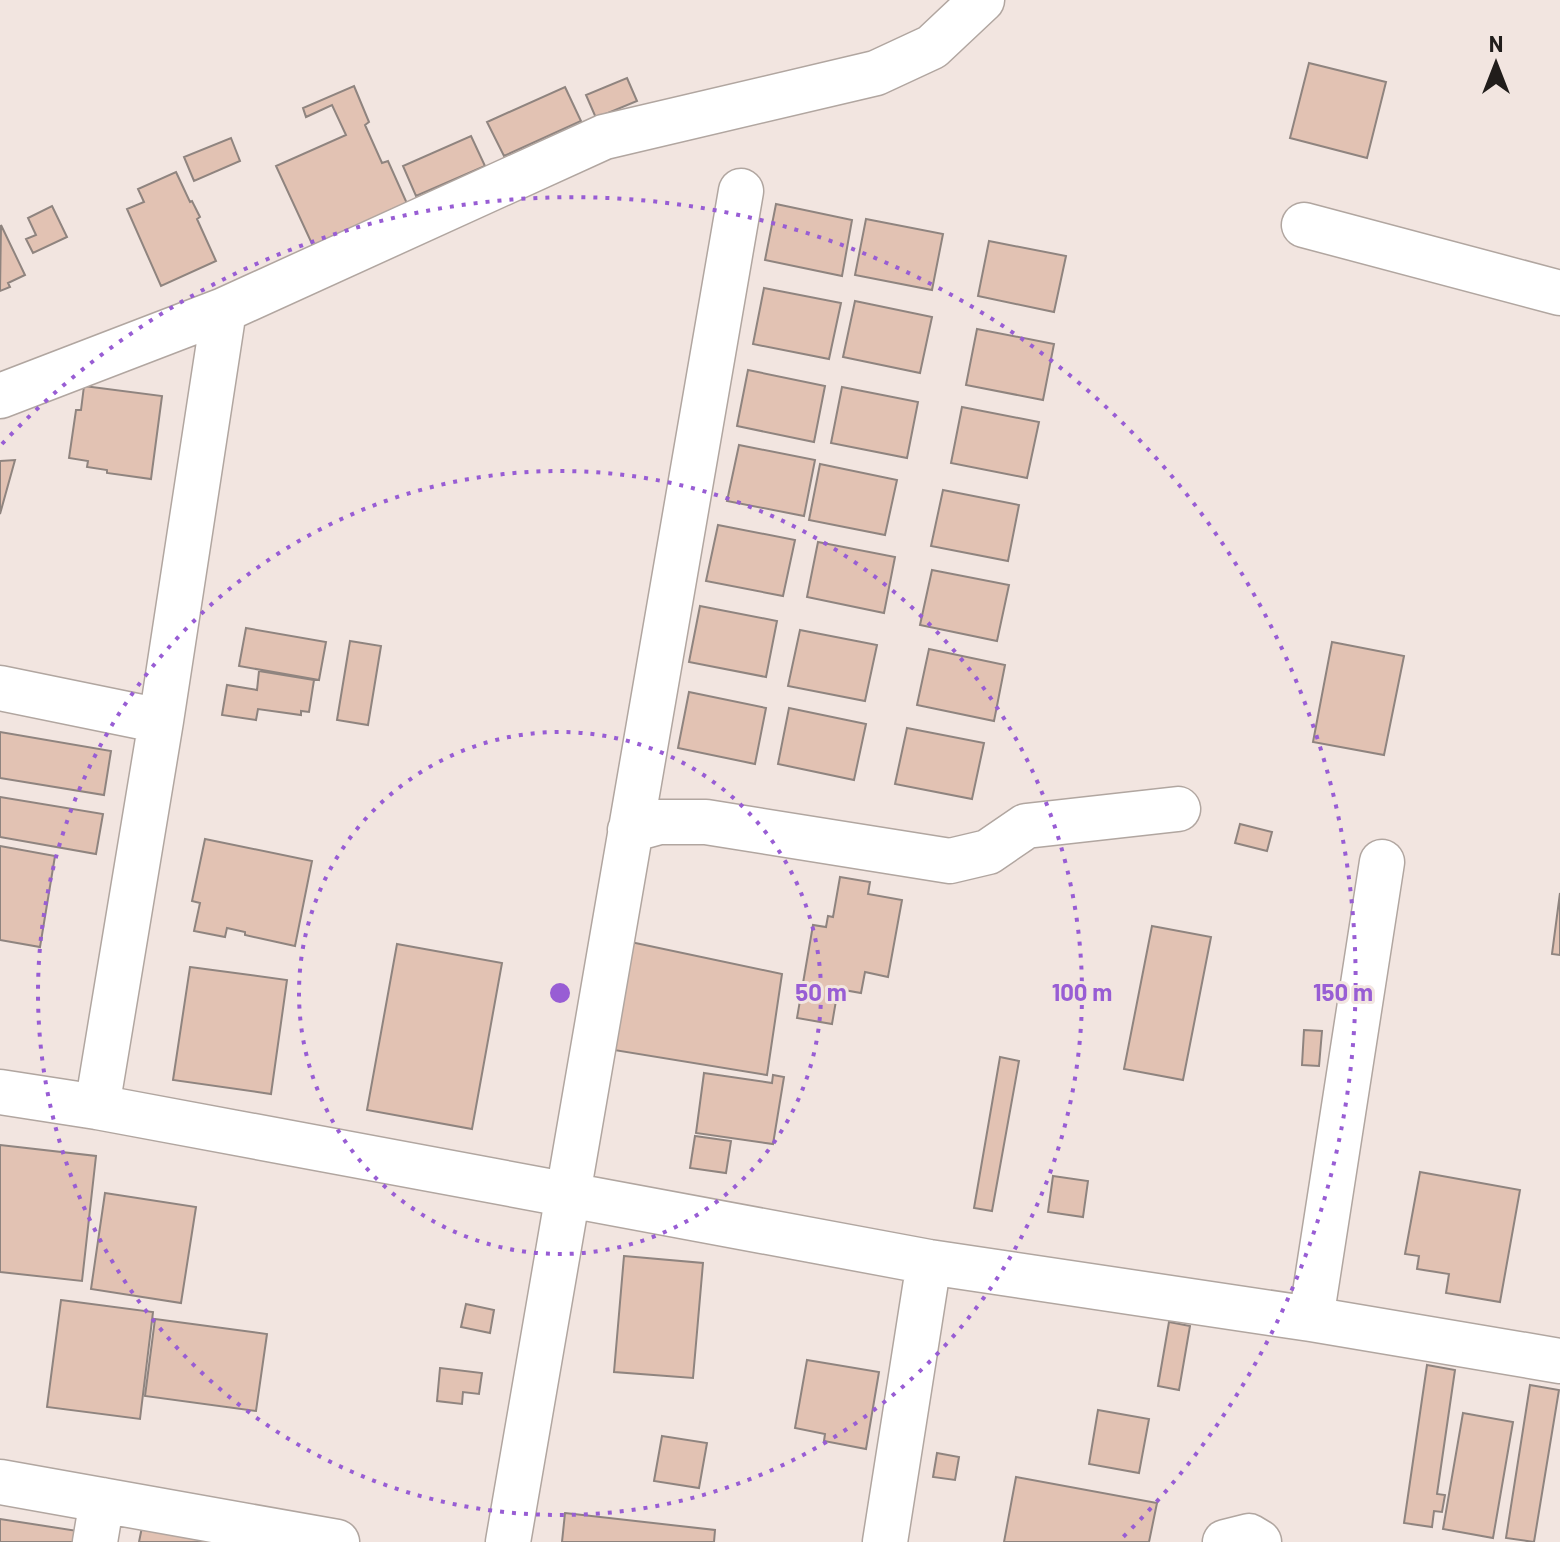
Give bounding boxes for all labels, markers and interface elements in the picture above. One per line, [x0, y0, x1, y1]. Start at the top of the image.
north arrow [1456, 24, 1536, 104]
text: N [1489, 30, 1503, 56]
text: 50 m [795, 977, 847, 1006]
text: 100 m [1052, 977, 1112, 1006]
text: 150 m [1313, 977, 1373, 1006]
centre of rings [546, 979, 574, 1007]

